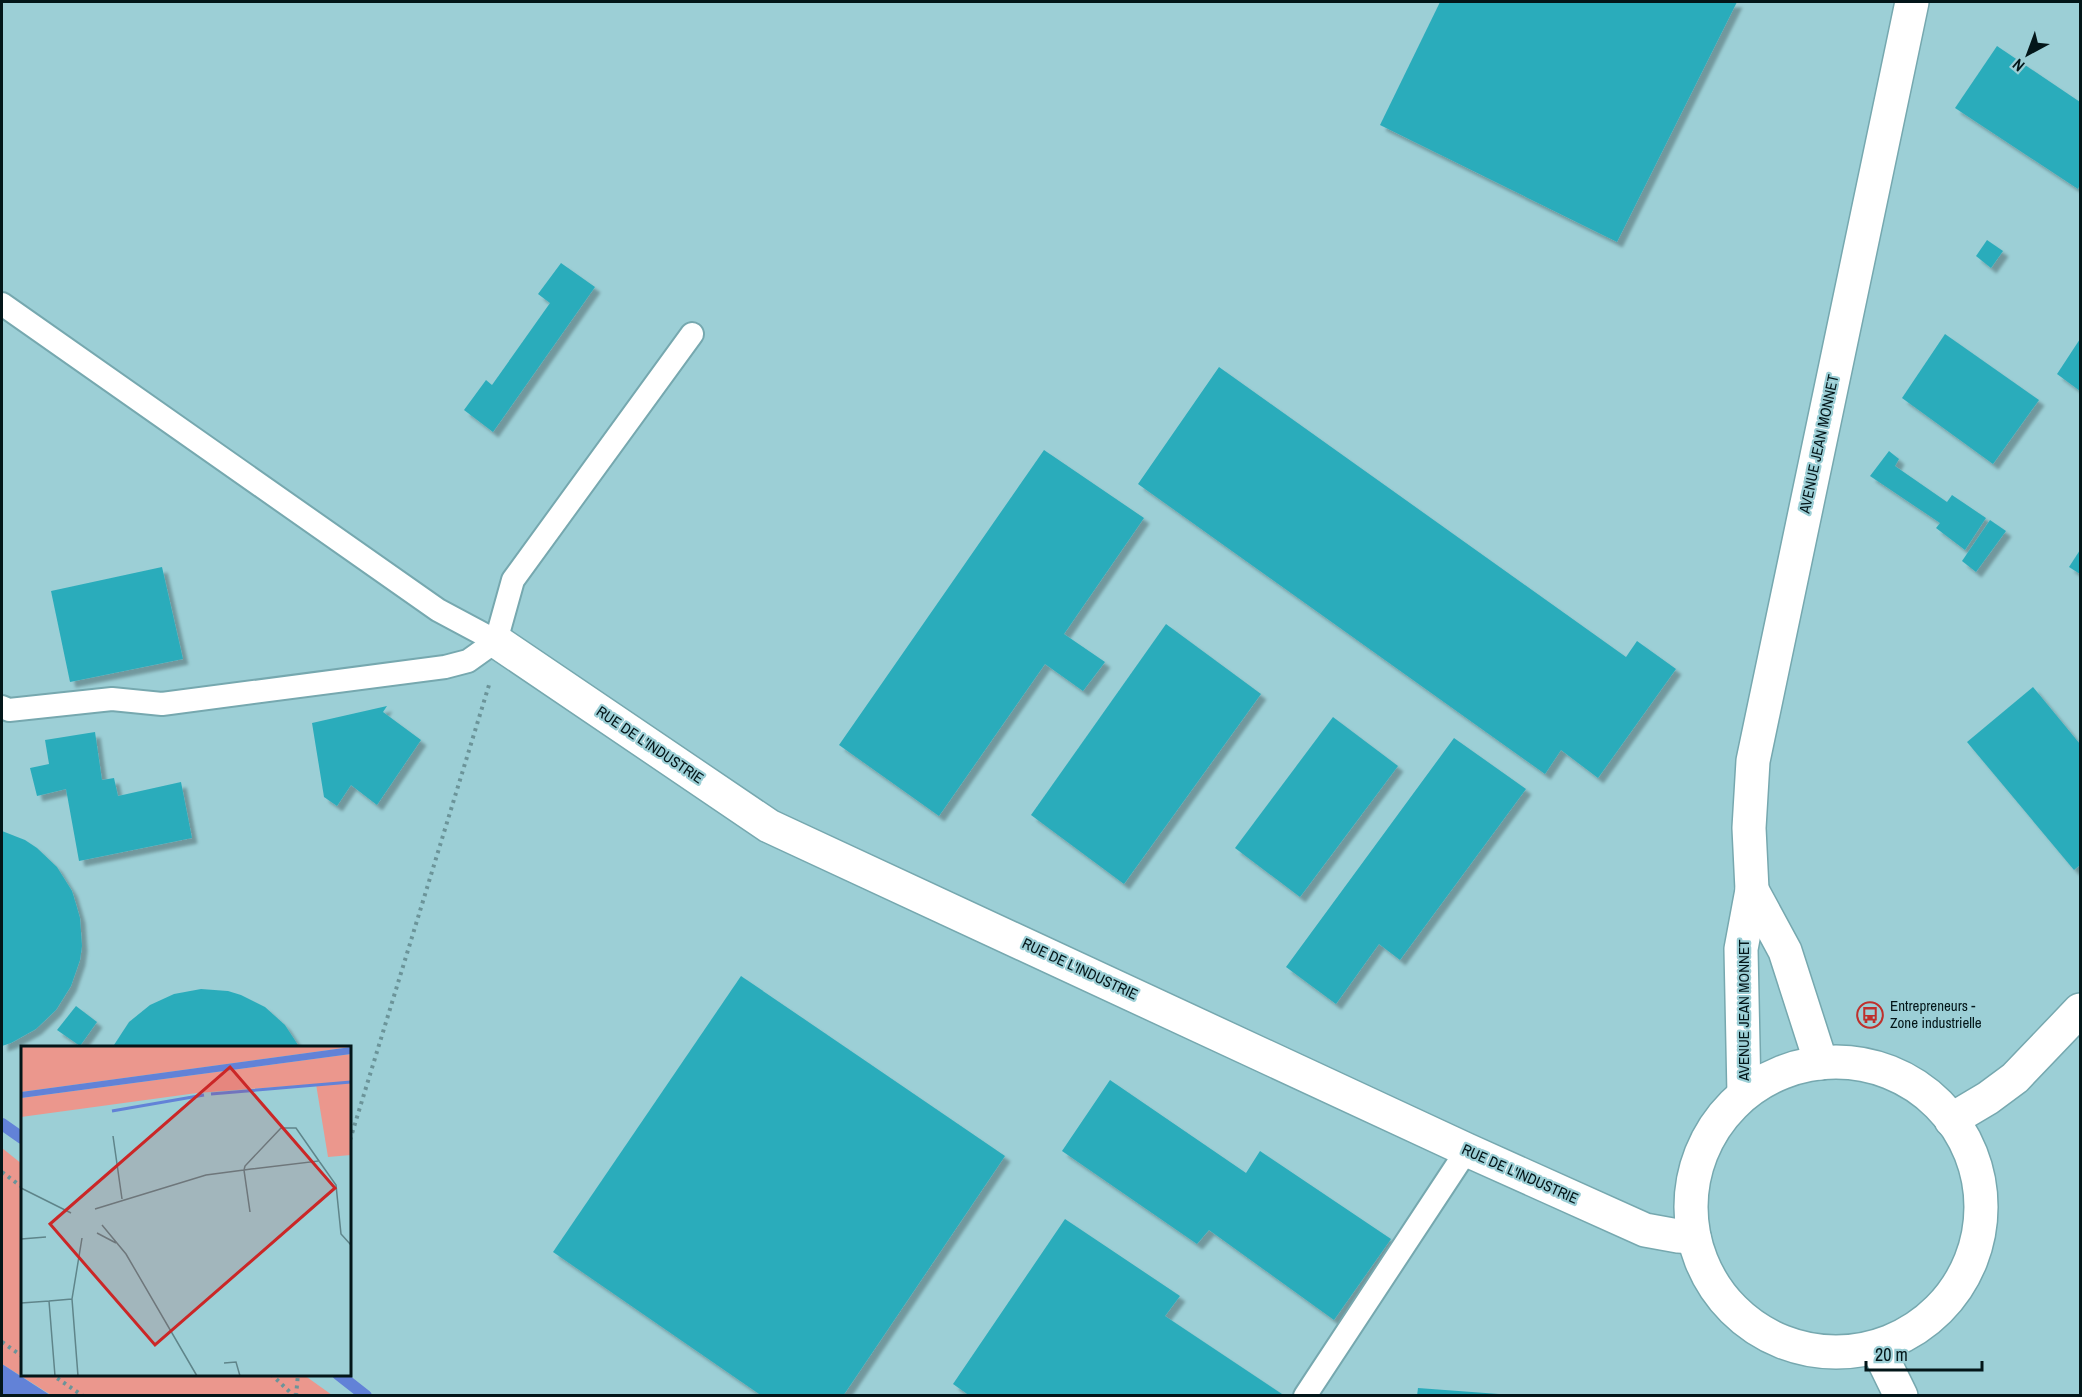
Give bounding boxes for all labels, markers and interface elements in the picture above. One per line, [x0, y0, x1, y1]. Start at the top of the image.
north arrow [1998, 24, 2058, 84]
text: N [2007, 54, 2029, 77]
street label: AVENUE JEAN MONNET [1793, 372, 1844, 516]
street label: RUE DE L'INDUSTRIE [592, 701, 708, 788]
street label: RUE DE L'INDUSTRIE [1019, 933, 1141, 1005]
street label: AVENUE JEAN MONNET [1733, 939, 1754, 1082]
place label: Entrepreneurs - Zone industrielle [1890, 995, 1982, 1033]
bus stop icon: Entrepreneurs - Zone industrielle [1855, 1000, 1885, 1030]
inset map [21, 1046, 351, 1376]
street label: RUE DE L'INDUSTRIE [1459, 1138, 1582, 1209]
scale bar [1866, 1334, 1982, 1372]
text: 20 m [1875, 1342, 1908, 1367]

